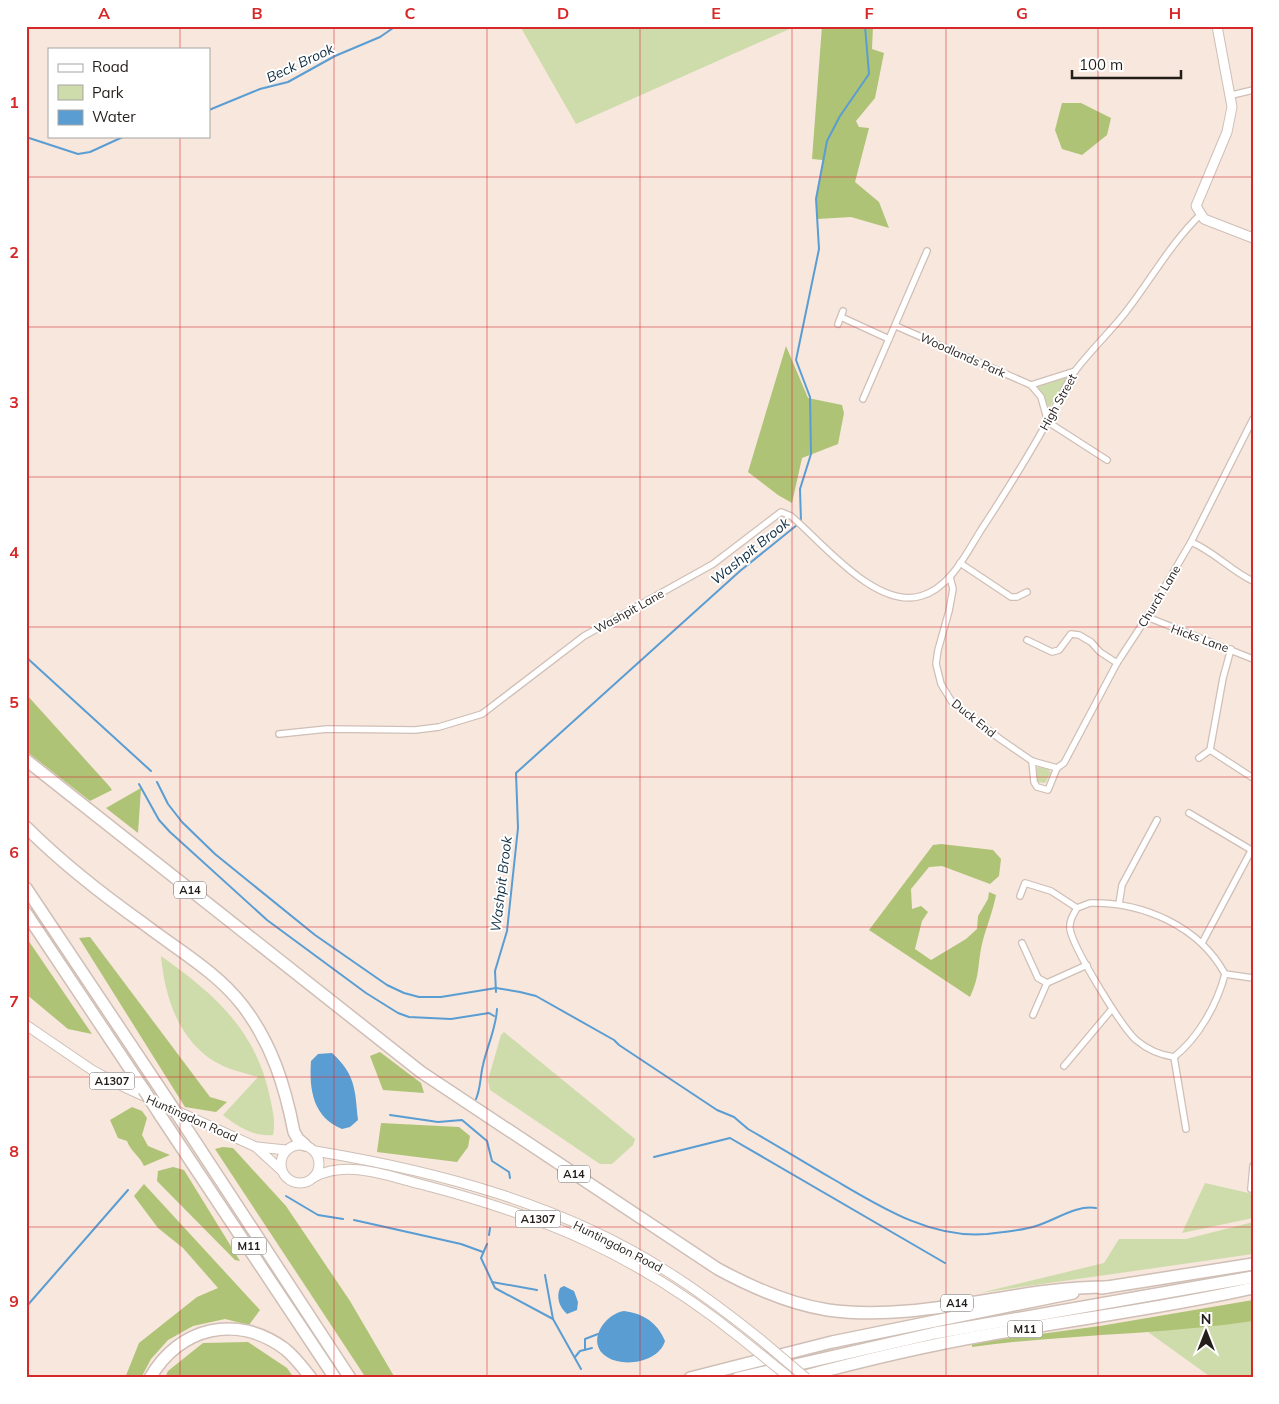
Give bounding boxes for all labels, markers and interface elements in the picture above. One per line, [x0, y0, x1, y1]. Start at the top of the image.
text: A [98, 3, 110, 23]
text: B [251, 3, 263, 23]
text: C [405, 3, 416, 23]
text: D [557, 3, 569, 23]
text: E [711, 3, 721, 23]
text: F [864, 3, 874, 23]
text: G [1016, 3, 1028, 23]
text: H [1169, 3, 1181, 23]
water label: Beck Brook [263, 39, 337, 87]
legend [48, 48, 210, 138]
scale bar [1072, 48, 1180, 80]
text: 100 m [1079, 55, 1123, 74]
text: Road [92, 57, 129, 76]
text: Park [92, 83, 124, 102]
text: 1 [9, 92, 19, 112]
text: Water [92, 107, 136, 126]
text: 2 [9, 242, 19, 262]
street label: Woodlands Park [918, 329, 1009, 381]
street label: High Street [1036, 371, 1080, 433]
text: 3 [9, 392, 19, 412]
water label: Washpit Brook [707, 513, 794, 588]
text: 4 [9, 542, 19, 562]
street label: Church Lane [1135, 562, 1183, 630]
street label: Washpit Lane [591, 586, 667, 636]
street label: Hicks Lane [1169, 621, 1231, 655]
text: 5 [9, 692, 19, 712]
street label: Duck End [949, 696, 999, 740]
water label: Washpit Brook [486, 834, 516, 933]
text: 6 [9, 842, 19, 862]
road number: A14 [174, 882, 206, 898]
text: 7 [9, 991, 19, 1011]
road number: A1307 [90, 1072, 134, 1090]
street label: Huntingdon Road [144, 1091, 240, 1145]
text: 8 [9, 1141, 19, 1161]
road number: A14 [558, 1166, 590, 1182]
road number: A1307 [516, 1210, 560, 1228]
street label: Huntingdon Road [571, 1217, 665, 1275]
road number: M11 [232, 1238, 266, 1254]
text: 9 [9, 1291, 19, 1311]
road number: A14 [941, 1295, 973, 1312]
north arrow [1182, 1306, 1232, 1356]
text: N [1201, 1310, 1211, 1328]
road number: M11 [1008, 1320, 1042, 1338]

